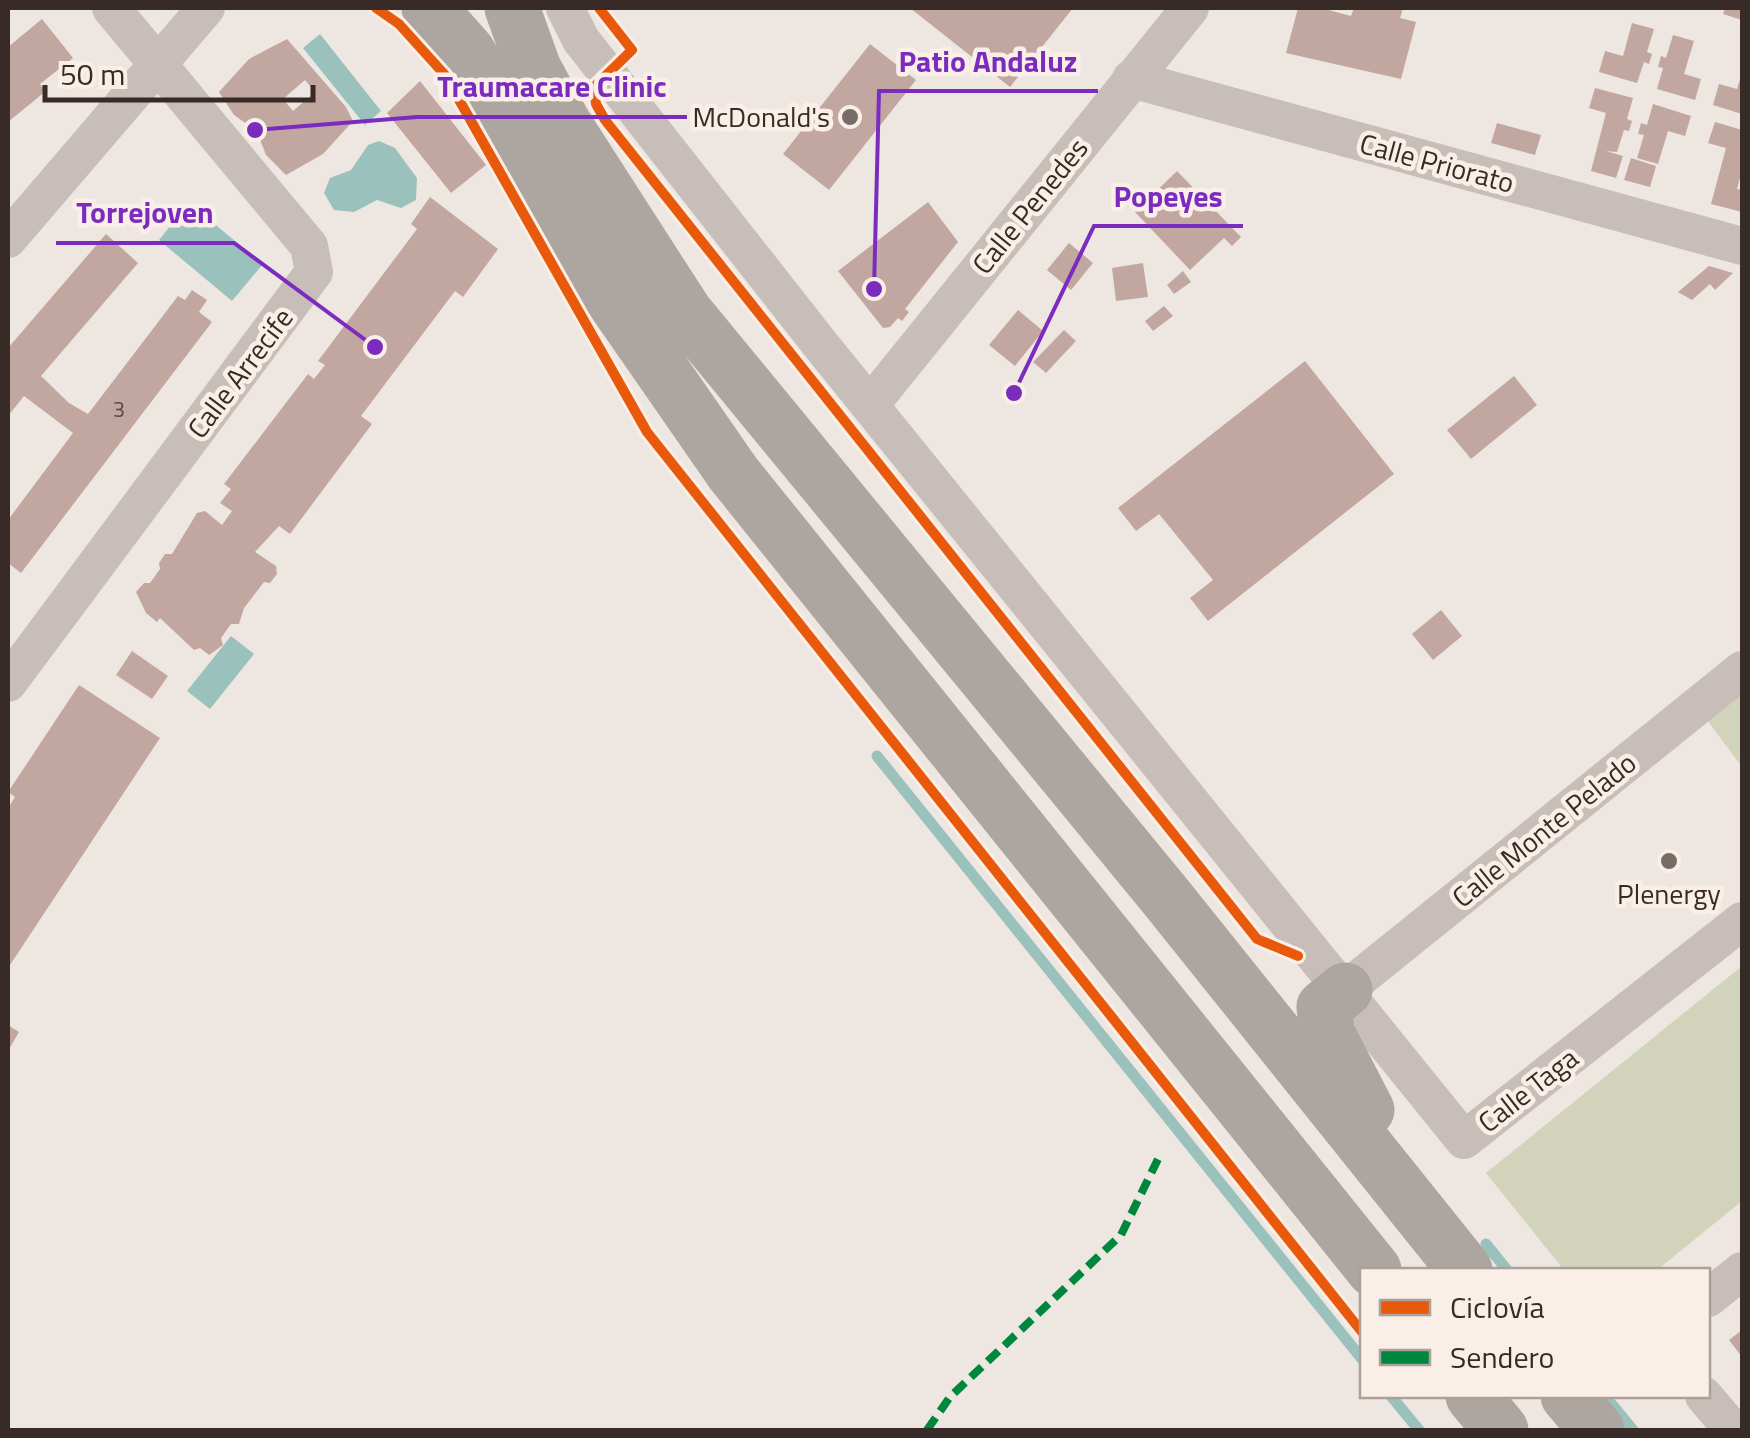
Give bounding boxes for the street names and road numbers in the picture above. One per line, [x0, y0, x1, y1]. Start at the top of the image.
street label: Calle Priorato [1355, 121, 1519, 204]
street label: Calle Penedes [961, 128, 1098, 283]
street label: Calle Arrecife [176, 298, 303, 447]
street label: Calle Monte Pelado [1442, 742, 1645, 918]
street label: Calle Taga [1468, 1037, 1587, 1143]

